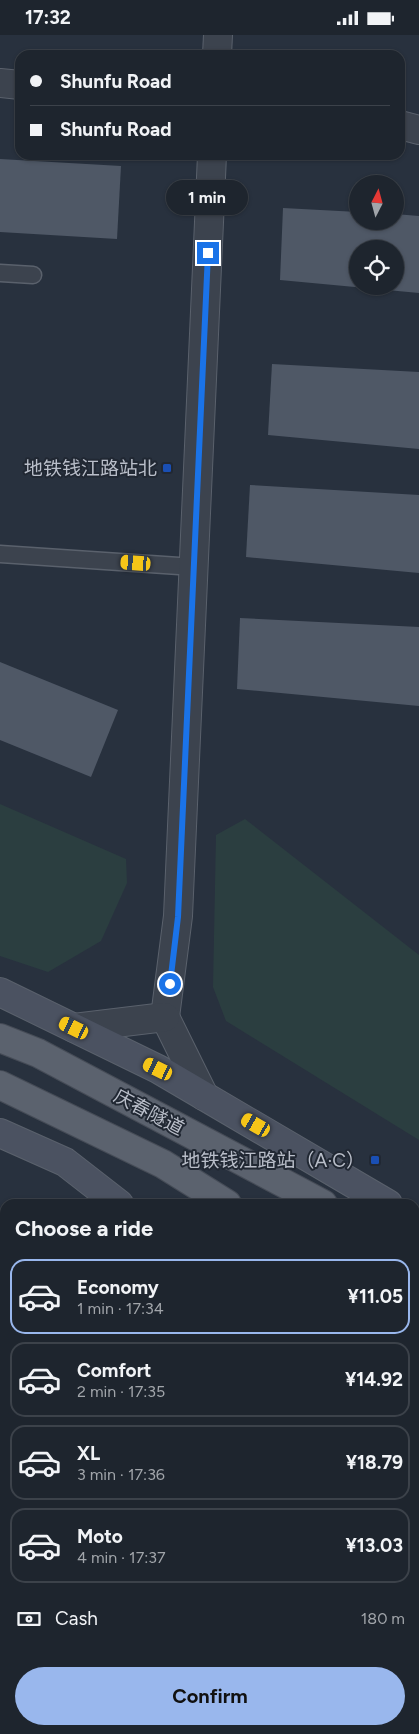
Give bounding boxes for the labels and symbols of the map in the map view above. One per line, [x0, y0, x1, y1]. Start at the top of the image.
north arrow [349, 175, 404, 230]
callout: 1 min [167, 181, 249, 215]
route end [197, 242, 219, 264]
place label: 地铁钱江路站北 [24, 457, 157, 480]
marker: 地铁钱江路站北 [161, 462, 173, 474]
car [120, 554, 151, 572]
route start [159, 973, 181, 995]
car [57, 1015, 90, 1041]
car [141, 1056, 174, 1082]
street label: 庆春隧道 [110, 1084, 188, 1140]
car [239, 1111, 272, 1139]
place label: 地铁钱江路站（A·C） [182, 1149, 365, 1172]
marker: 地铁钱江路站（A·C） [369, 1154, 381, 1166]

